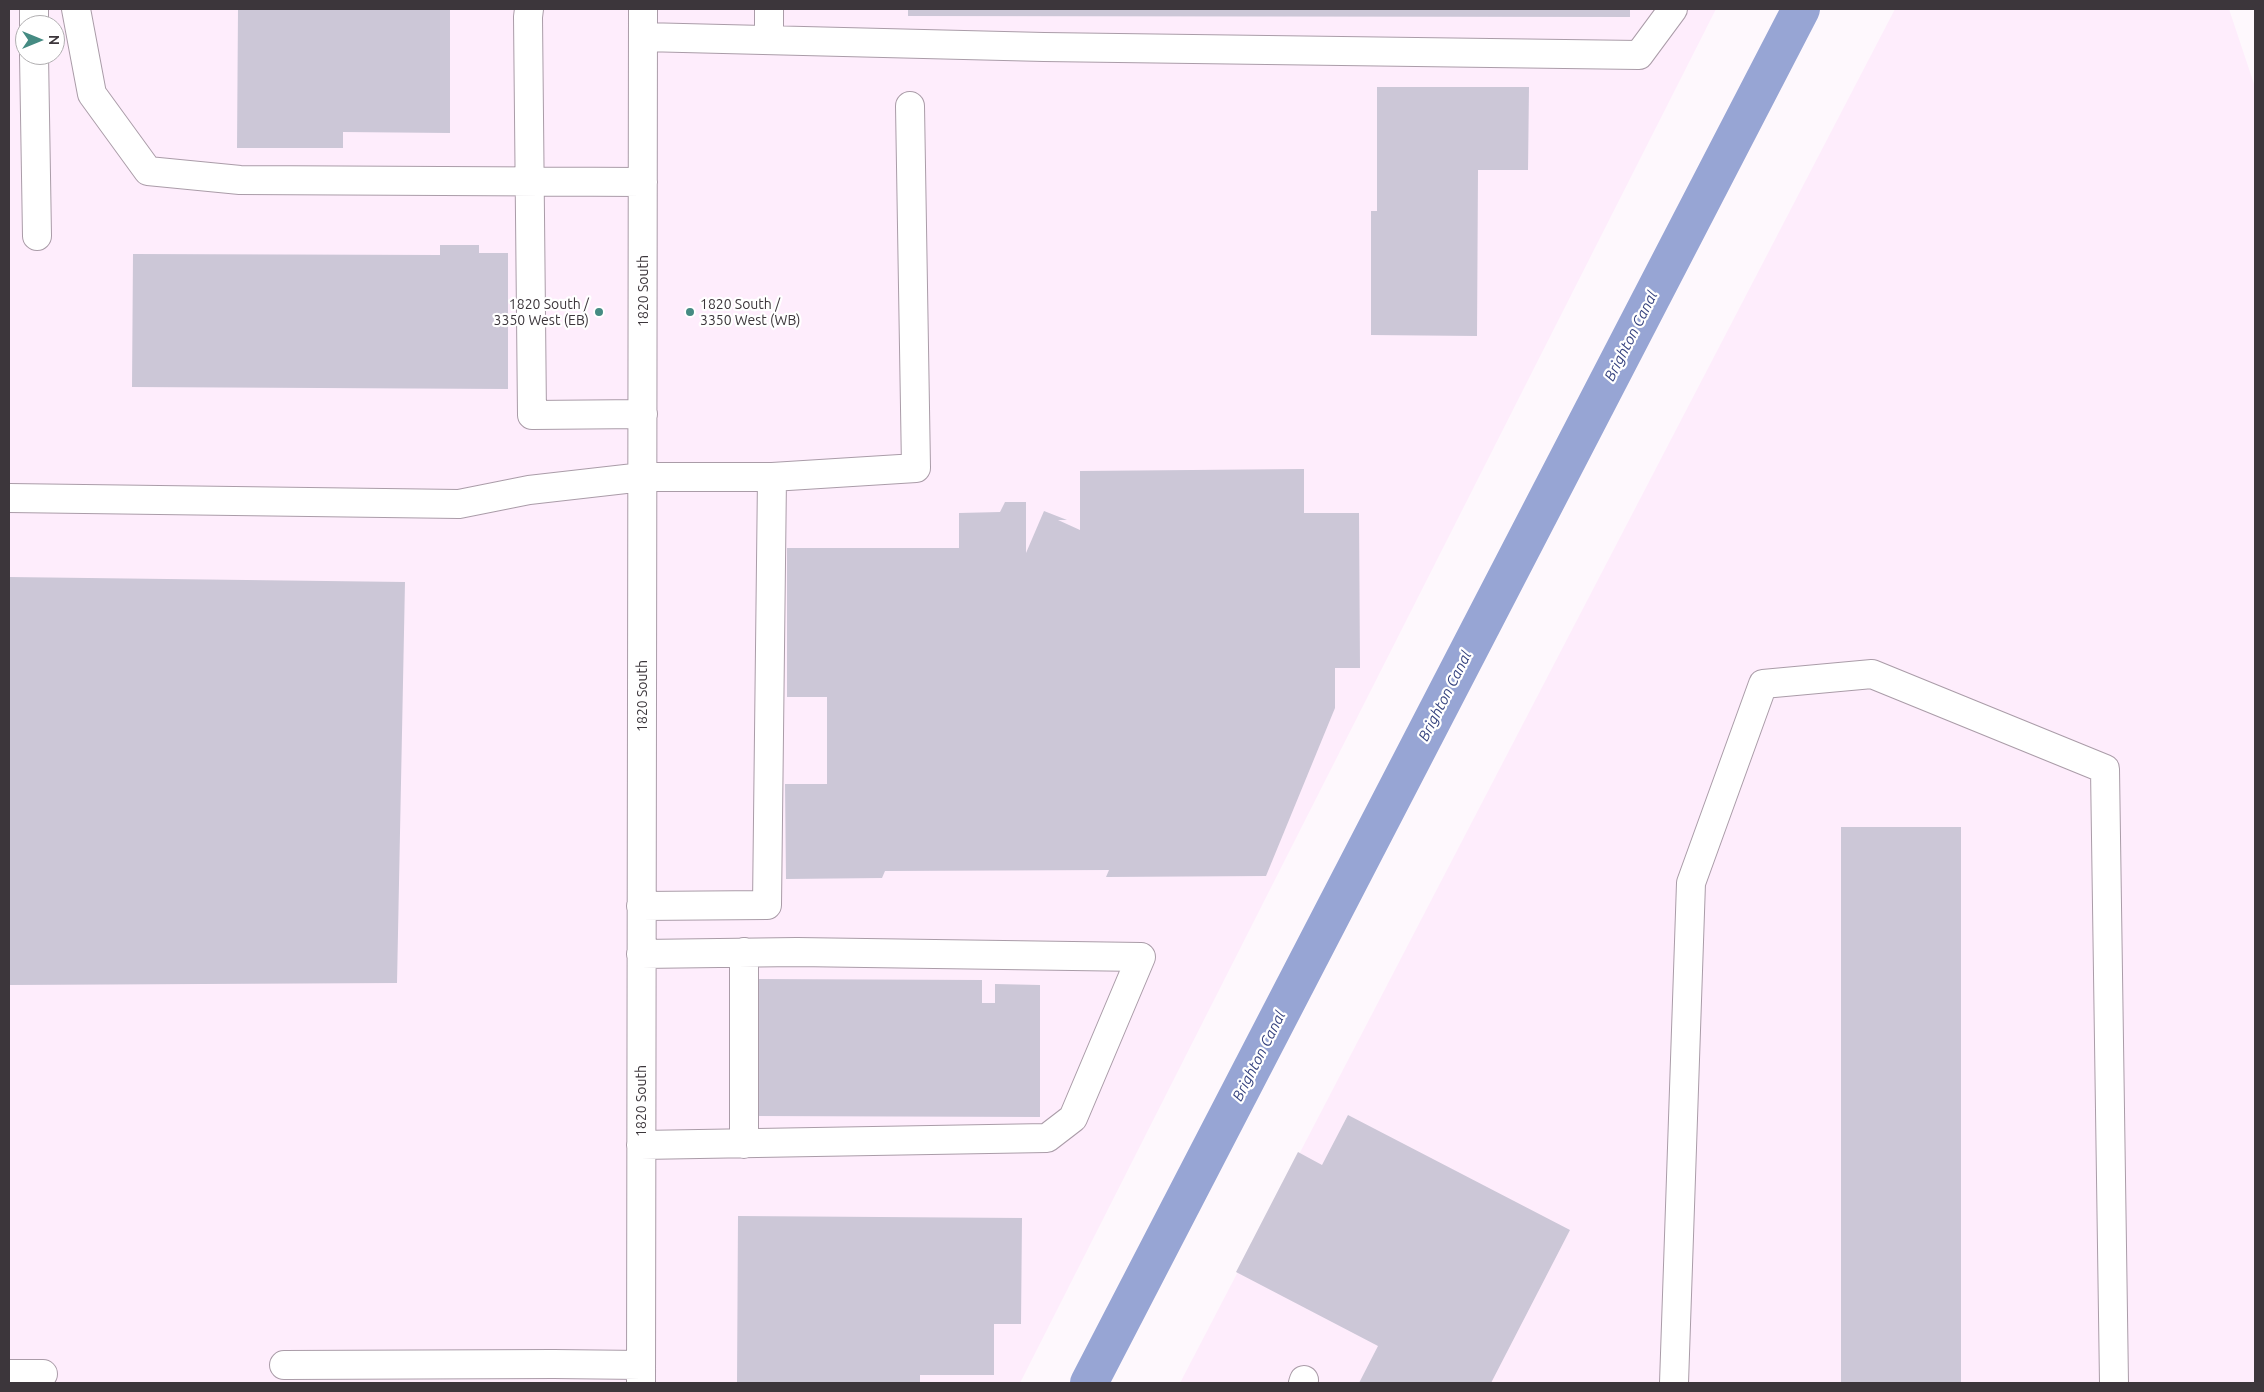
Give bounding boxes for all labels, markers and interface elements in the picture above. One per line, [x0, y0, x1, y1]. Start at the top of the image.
north arrow [15, 15, 65, 65]
text: N [46, 35, 62, 45]
street label: 1820 South [635, 255, 651, 327]
water label: Brighton Canal [1601, 288, 1661, 384]
place label: 1820 South / 3350 West (EB) [494, 296, 589, 328]
place label: 1820 South / 3350 West (WB) [700, 296, 801, 328]
marker: 1820 South / 3350 West (EB) [593, 306, 605, 318]
marker: 1820 South / 3350 West (WB) [684, 306, 696, 318]
water label: Brighton Canal [1415, 648, 1475, 744]
street label: 1820 South [634, 660, 650, 732]
water label: Brighton Canal [1229, 1008, 1289, 1104]
street label: 1820 South [633, 1065, 649, 1137]

